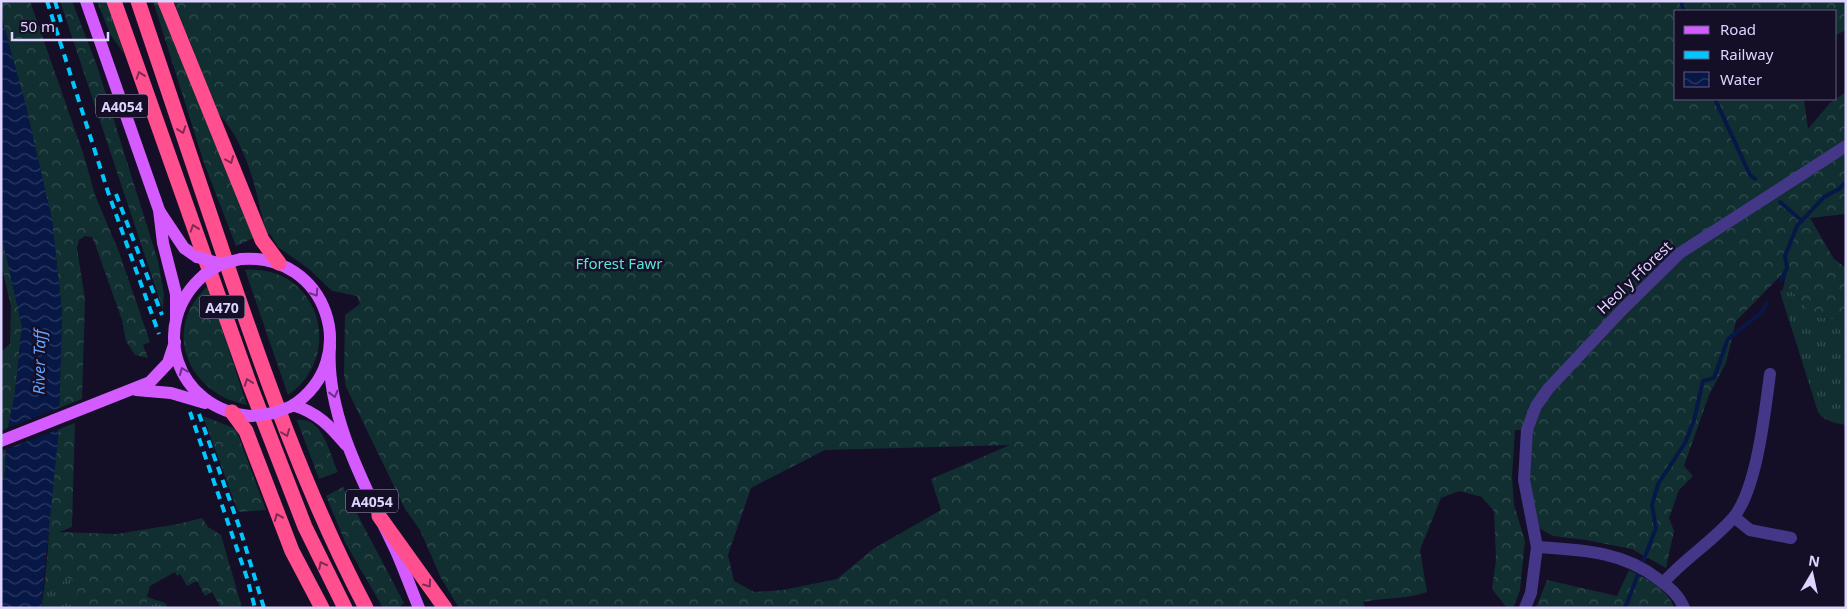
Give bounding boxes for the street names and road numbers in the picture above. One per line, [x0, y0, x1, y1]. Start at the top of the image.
road number: A4054 [96, 94, 148, 118]
street label: Heol y Fforest [1592, 236, 1676, 318]
road number: A470 [200, 296, 244, 318]
road number: A4054 [346, 490, 398, 512]

